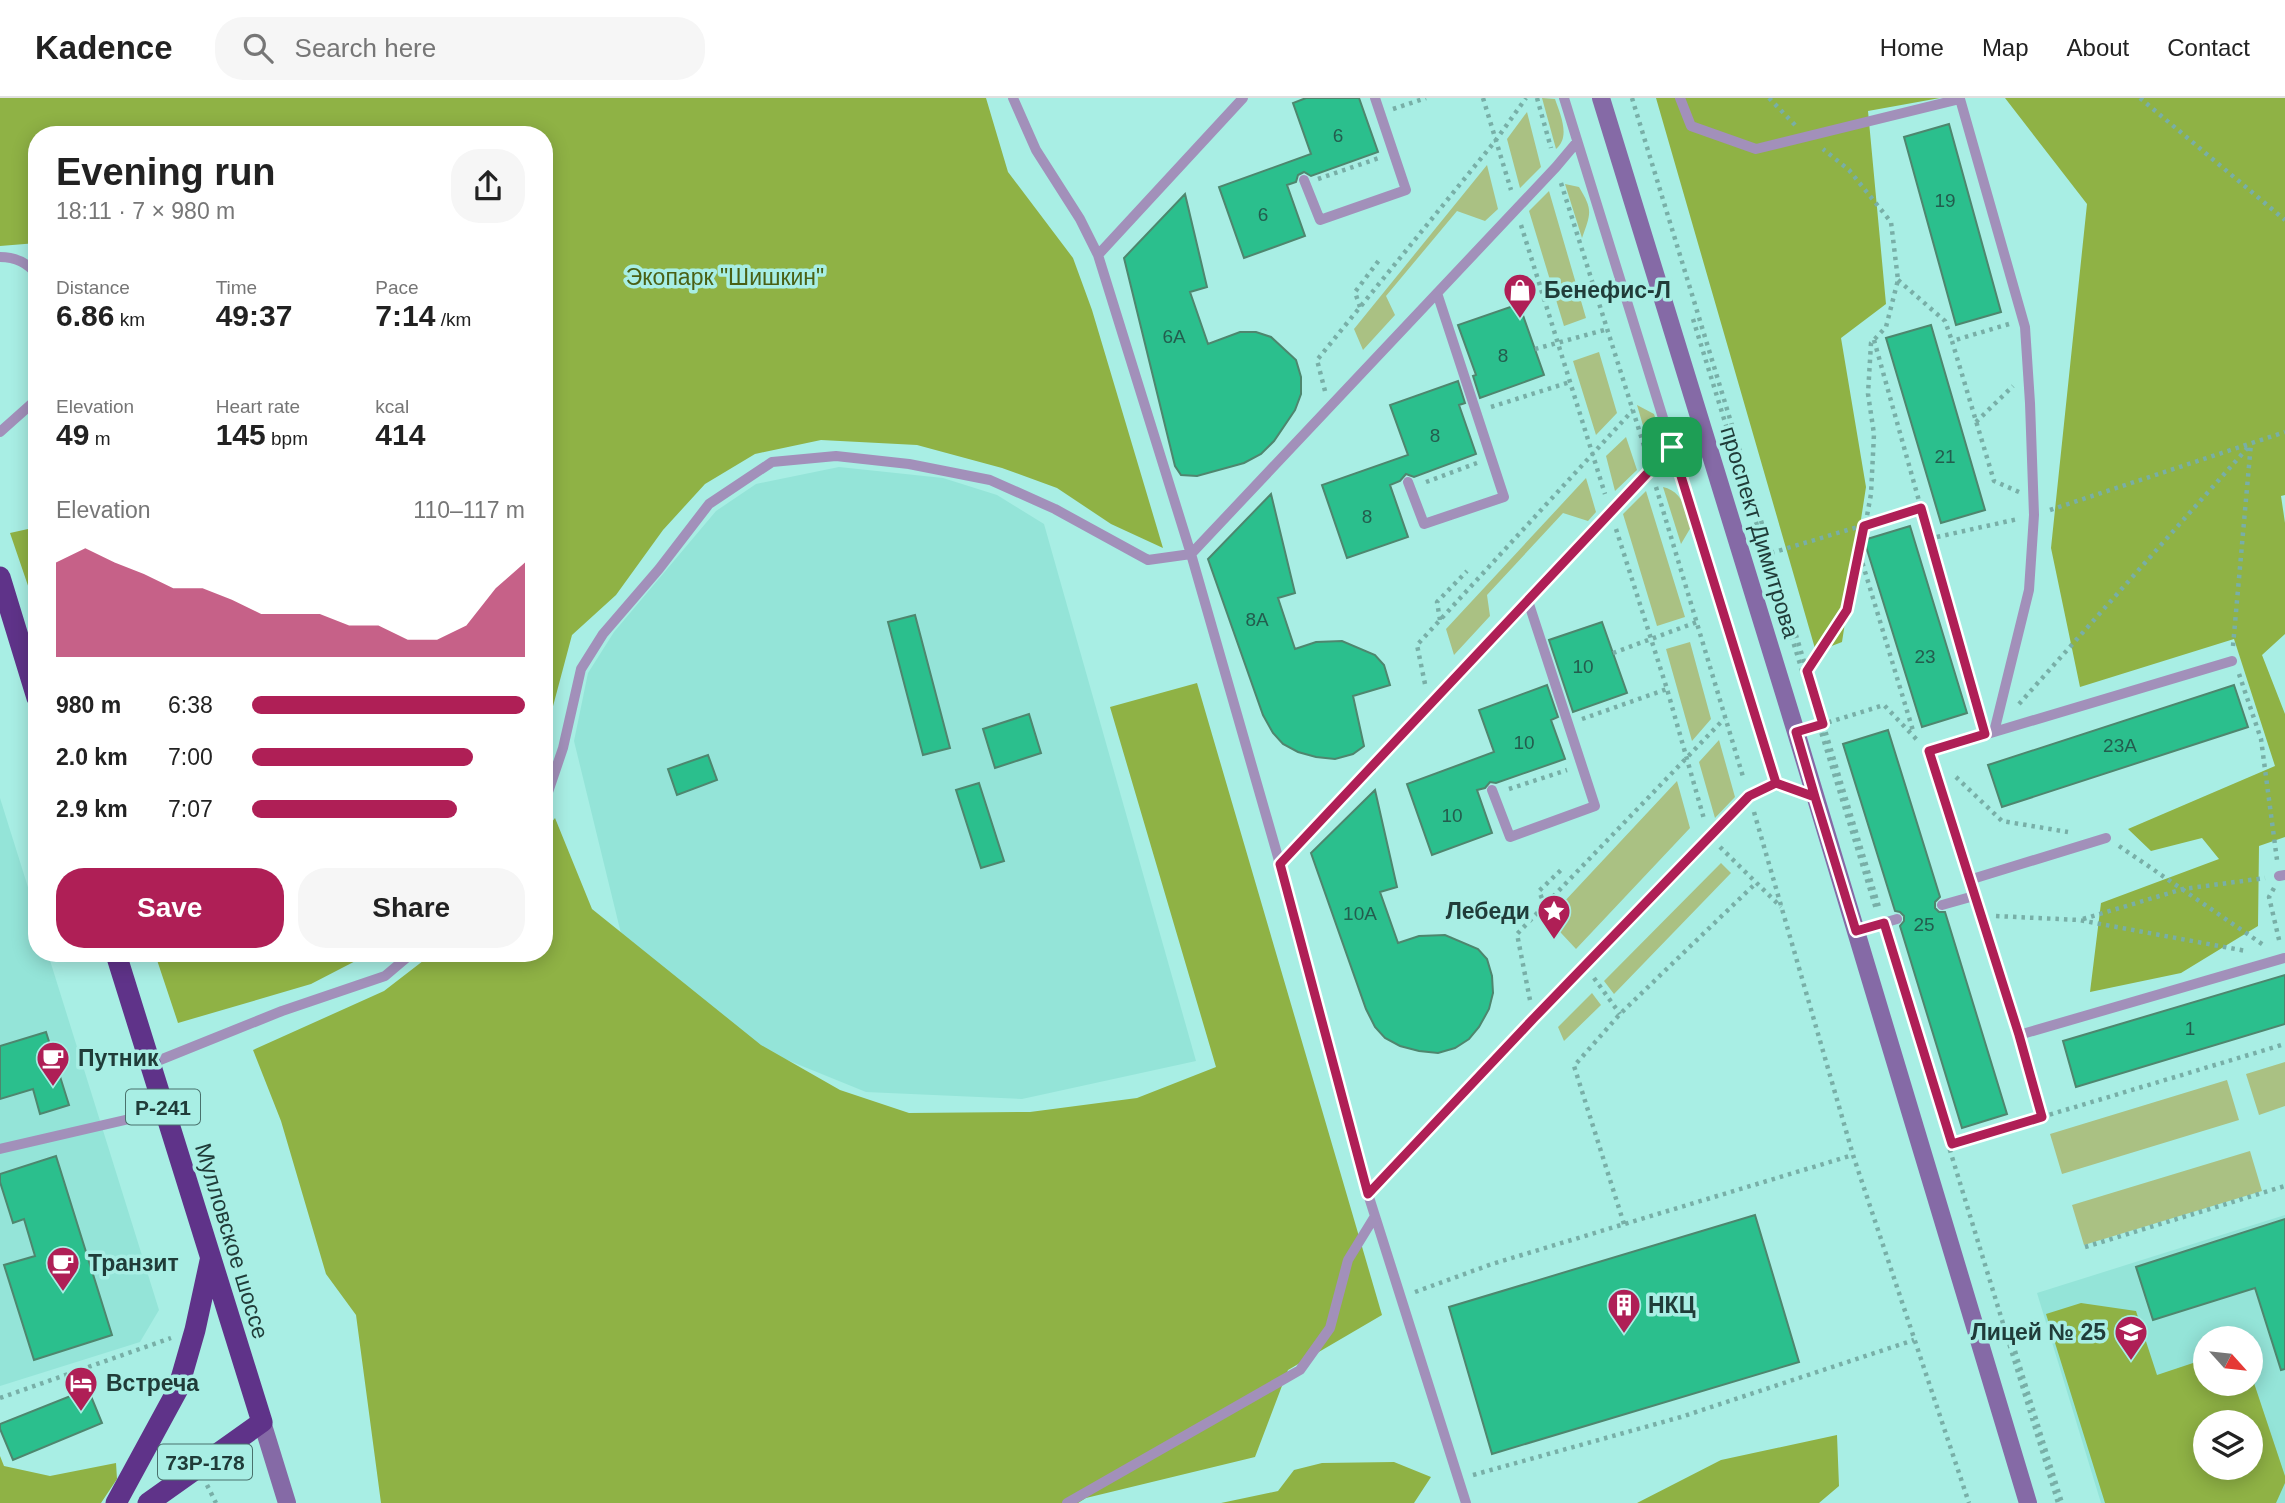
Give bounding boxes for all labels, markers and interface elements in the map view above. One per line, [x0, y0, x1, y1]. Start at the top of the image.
search box [215, 17, 705, 80]
text: Kadence [35, 29, 173, 66]
icon: search [239, 29, 277, 67]
text: Search here [295, 33, 436, 63]
text: Home [1880, 34, 1944, 61]
text: Map [1982, 34, 2029, 61]
text: About [2067, 34, 2129, 61]
text: Contact [2167, 34, 2250, 61]
house number: 6 [1333, 125, 1343, 146]
button: share [451, 149, 525, 223]
text: Evening run [56, 151, 276, 193]
house number: 19 [1934, 190, 1956, 211]
text: 18:11 · 7 × 980 m [56, 198, 235, 224]
house number: 6 [1258, 204, 1268, 225]
park label: Экопарк "Шишкин" [626, 264, 824, 290]
shop icon: Бенефис-Л [1501, 271, 1539, 320]
text: Distance [56, 277, 130, 298]
text: Time [216, 277, 257, 298]
text: Pace [375, 277, 419, 298]
place label: Бенефис-Л [1544, 277, 1671, 303]
text: 6.86 [56, 299, 114, 332]
text: 49:37 [216, 299, 292, 332]
text: 7:14 [375, 299, 435, 332]
text: km [114, 309, 145, 330]
text: /km [435, 309, 471, 330]
house number: 6А [1162, 326, 1186, 347]
house number: 8 [1498, 345, 1508, 366]
text: Elevation [56, 396, 134, 417]
text: Heart rate [216, 396, 300, 417]
text: kcal [375, 396, 409, 417]
pin [1642, 417, 1702, 477]
text: 49 [56, 418, 89, 451]
text: 145 [216, 418, 266, 451]
text: 414 [375, 418, 425, 451]
street label: проспект Димитрова [1715, 423, 1805, 641]
house number: 8 [1430, 425, 1440, 446]
text: m [89, 428, 110, 449]
text: bpm [266, 428, 308, 449]
icon: arrive [1653, 428, 1691, 466]
house number: 21 [1934, 446, 1956, 467]
text: Elevation [56, 497, 151, 523]
text: 110–117 m [413, 497, 525, 523]
house number: 8 [1362, 506, 1372, 527]
house number: 8А [1245, 609, 1269, 630]
house number: 23 [1914, 646, 1936, 667]
house number: 10 [1572, 656, 1594, 677]
text: 980 m [56, 692, 121, 718]
text: 6:38 [168, 692, 213, 718]
house number: 10 [1513, 732, 1535, 753]
house number: 23А [2103, 735, 2137, 756]
text: 2.0 km [56, 744, 128, 770]
text: 7:00 [168, 744, 213, 770]
text: 2.9 km [56, 796, 128, 822]
text: 7:07 [168, 796, 213, 822]
house number: 10 [1441, 805, 1463, 826]
button: Save [56, 868, 284, 948]
button: Share [298, 868, 525, 948]
place icon: Лебеди [1535, 892, 1573, 941]
place label: Лебеди [1446, 898, 1530, 924]
house number: 10А [1343, 903, 1377, 924]
house number: 25 [1913, 914, 1935, 935]
house number: 1 [2185, 1018, 2195, 1039]
cafe icon: Путник [34, 1039, 72, 1088]
place label: Путник [78, 1045, 159, 1071]
road number: Р-241 [126, 1090, 200, 1124]
street label: Мулловское шоссе [190, 1140, 274, 1342]
cafe icon: Транзит [44, 1244, 82, 1293]
place label: Транзит [88, 1250, 179, 1276]
building icon: НКЦ [1605, 1286, 1643, 1335]
place label: НКЦ [1648, 1292, 1696, 1318]
school or university icon: Лицей № 25 [2112, 1313, 2150, 1362]
place label: Лицей № 25 [1971, 1319, 2106, 1345]
north arrow [2193, 1326, 2263, 1396]
map controls [2193, 1326, 2263, 1480]
hotel icon: Встреча [62, 1364, 100, 1413]
place label: Встреча [106, 1370, 199, 1396]
button: layers [2193, 1410, 2263, 1480]
road number: 73Р-178 [158, 1444, 252, 1480]

